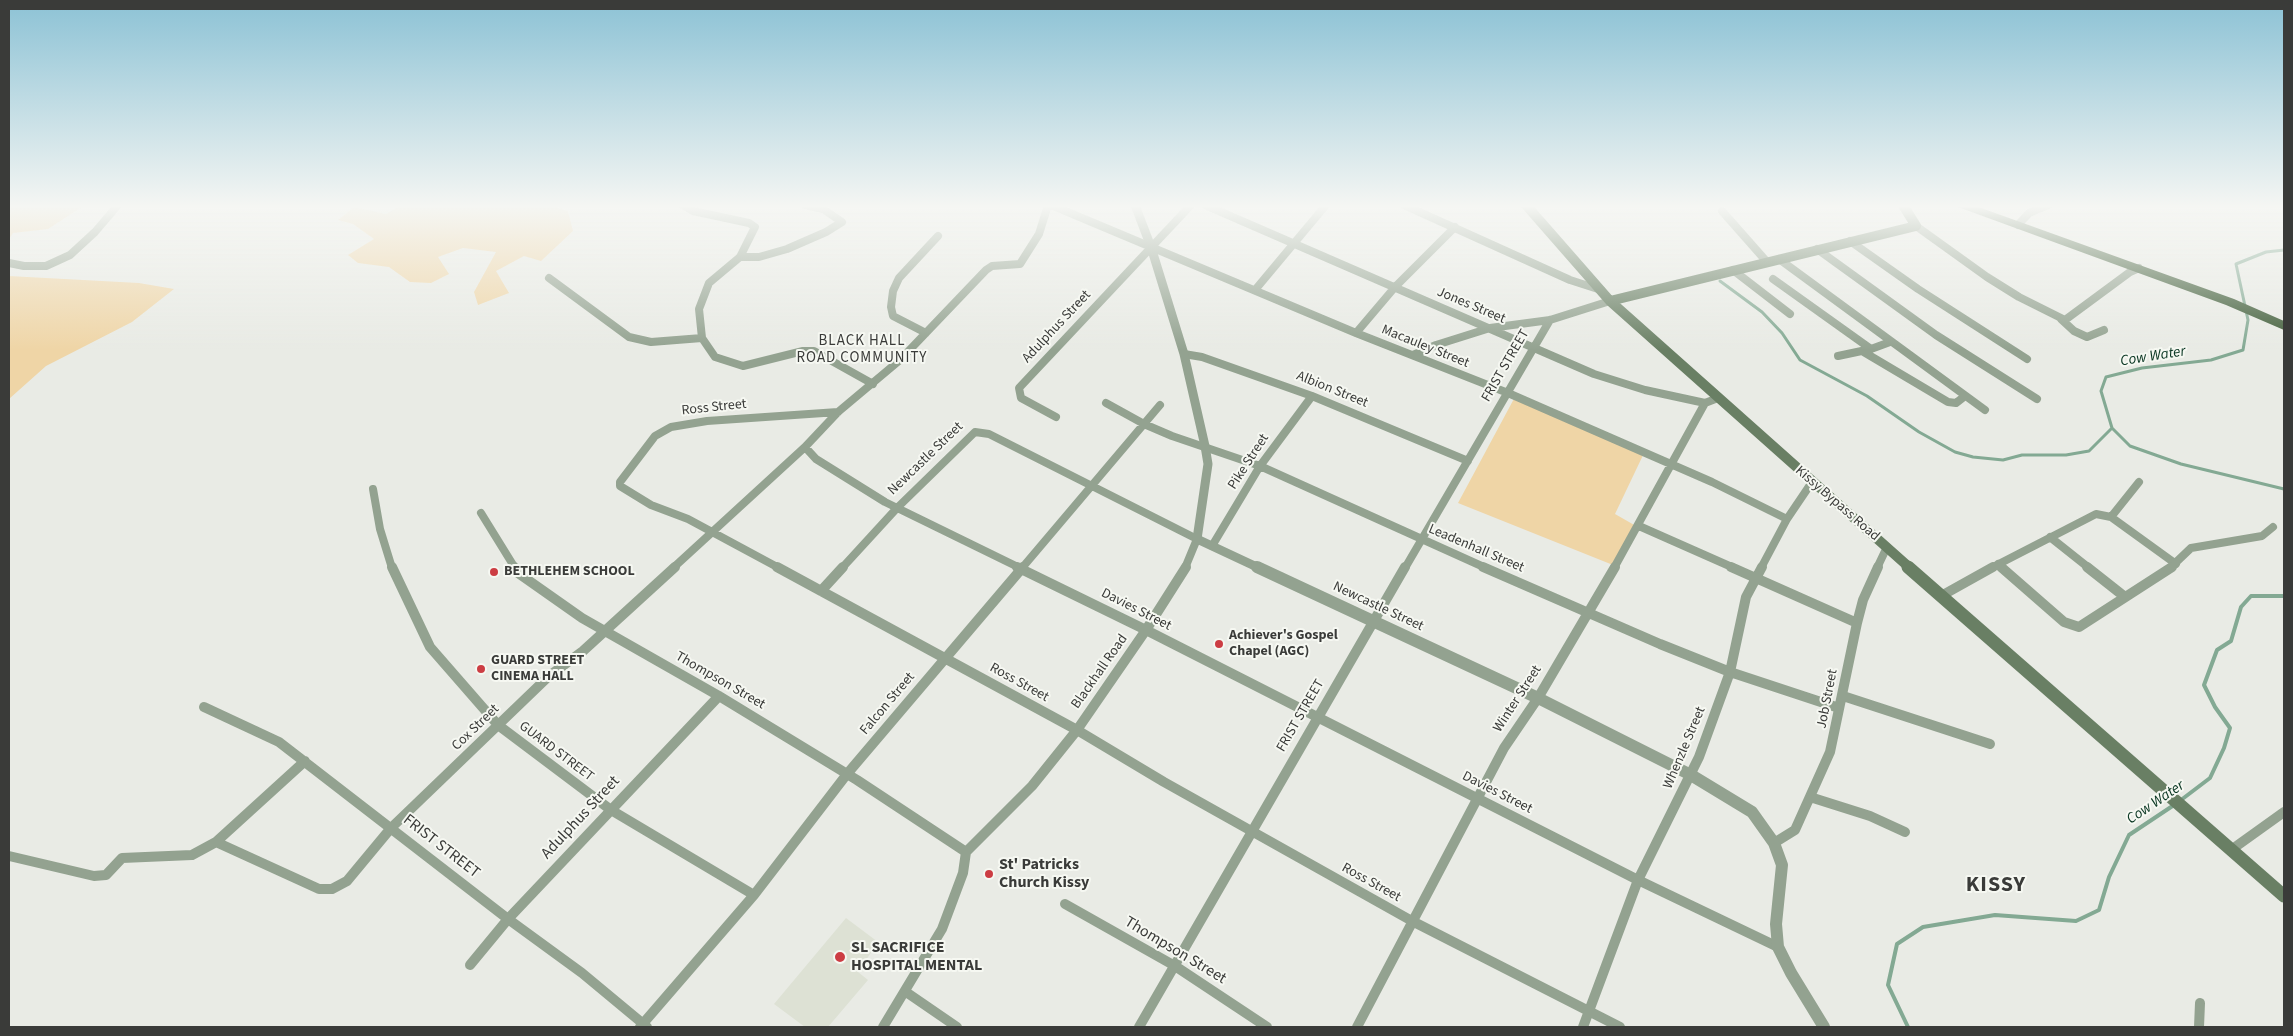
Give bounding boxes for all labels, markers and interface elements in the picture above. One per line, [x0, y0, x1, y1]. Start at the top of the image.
street label: Jones Street [1434, 284, 1508, 328]
street label: Adulphus Street [1019, 287, 1095, 367]
street label: Macauley Street [1379, 322, 1471, 372]
street label: FRIST STREET [1478, 327, 1534, 405]
district label: BLACK HALL ROAD COMMUNITY [795, 333, 929, 368]
water label: Cow Water [2119, 343, 2187, 371]
street label: Albion Street [1294, 368, 1370, 412]
street label: Ross Street [681, 396, 747, 420]
street label: Newcastle Street [885, 419, 967, 499]
street label: Pike Street [1225, 431, 1273, 493]
street label: Kissy Bypass Road [1791, 463, 1883, 545]
street label: Leadenhall Street [1426, 521, 1526, 577]
place label: BETHLEHEM SCHOOL [504, 564, 635, 580]
marker: BETHLEHEM SCHOOL [488, 566, 500, 578]
street label: Newcastle Street [1330, 579, 1426, 635]
street label: Davies Street [1098, 585, 1174, 635]
place label: Achiever's Gospel Chapel (AGC) [1229, 628, 1338, 660]
street label: Blackhall Road [1068, 632, 1132, 712]
marker: Achiever's Gospel Chapel (AGC) [1213, 638, 1225, 650]
street label: Thompson Street [672, 648, 768, 714]
place label: GUARD STREET CINEMA HALL [491, 653, 584, 686]
street label: Ross Street [987, 660, 1051, 706]
street label: Winter Street [1490, 662, 1546, 736]
marker: GUARD STREET CINEMA HALL [475, 663, 487, 675]
street label: Job Street [1814, 668, 1842, 730]
street label: Falcon Street [857, 669, 919, 739]
street label: FRIST STREET [1273, 677, 1329, 755]
street label: Cox Street [449, 701, 503, 755]
street label: Whenzle Street [1660, 704, 1710, 792]
street label: GUARD STREET [515, 718, 597, 786]
street label: Davies Street [1459, 768, 1535, 818]
street label: Adulphus Street [538, 772, 624, 864]
water label: Cow Water [2124, 777, 2188, 829]
street label: FRIST STREET [399, 811, 483, 883]
place label: St' Patricks Church Kissy [999, 855, 1089, 893]
street label: Ross Street [1339, 860, 1403, 906]
marker: St' Patricks Church Kissy [983, 868, 995, 880]
district label: KISSY [1965, 873, 2027, 899]
street label: Thompson Street [1121, 913, 1229, 989]
place label: SL SACRIFICE HOSPITAL MENTAL [851, 938, 982, 976]
marker: SL SACRIFICE HOSPITAL MENTAL [833, 950, 847, 964]

